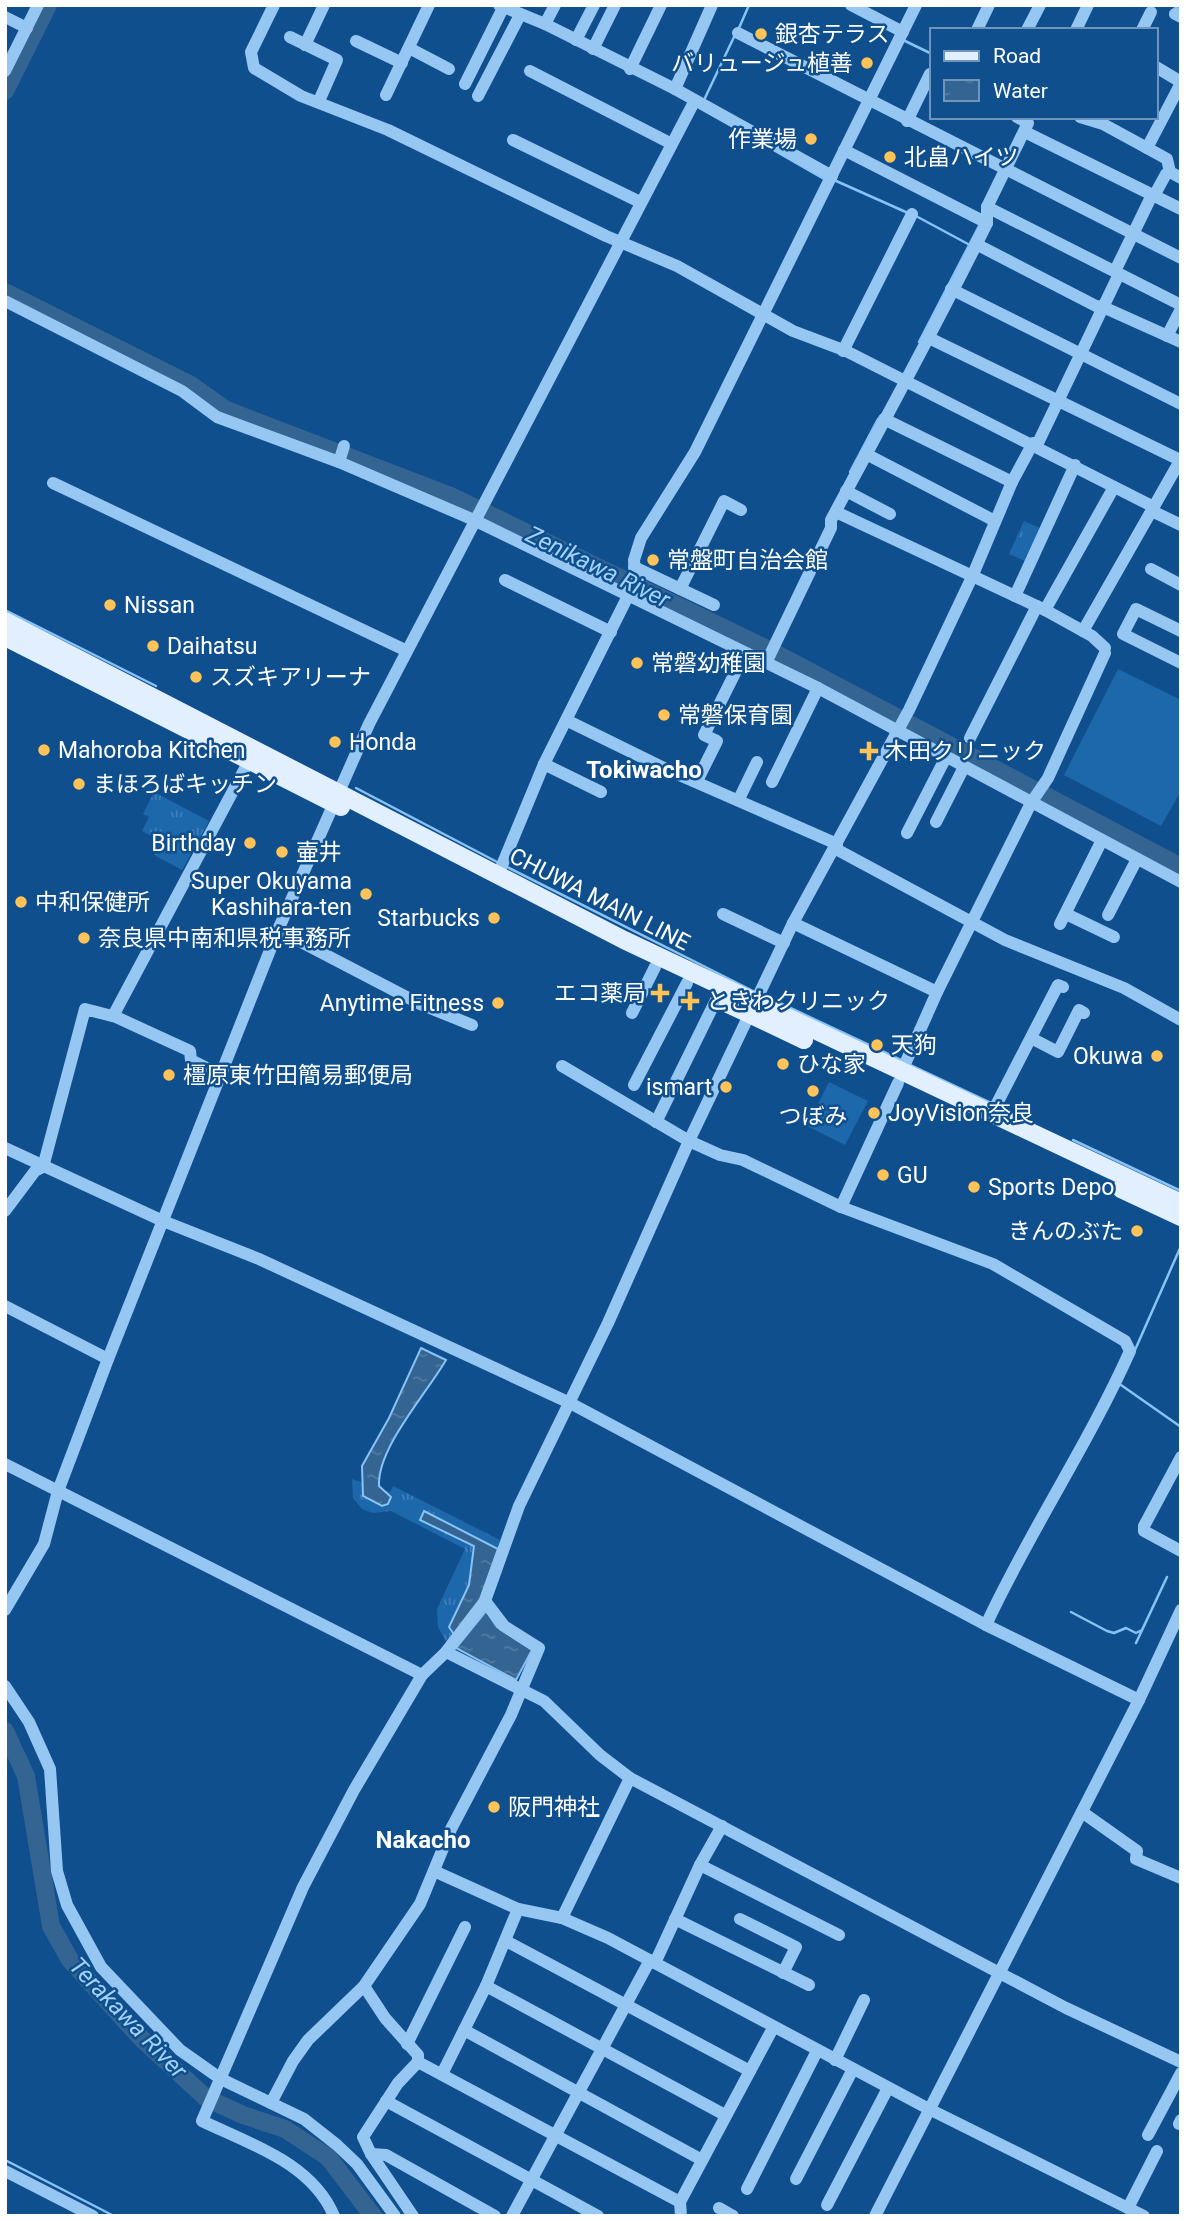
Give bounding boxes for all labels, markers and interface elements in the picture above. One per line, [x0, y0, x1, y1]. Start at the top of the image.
place label: 銀杏テラス [775, 21, 890, 48]
marker: 銀杏テラス [753, 26, 769, 42]
legend [930, 28, 1158, 119]
text: Road [993, 44, 1041, 68]
place label: バリュージュ植善 [671, 50, 853, 77]
marker: バリュージュ植善 [859, 55, 875, 71]
text: Water [993, 79, 1048, 103]
place label: 作業場 [728, 126, 797, 153]
marker: 作業場 [803, 131, 819, 147]
place label: 北畠ハイツ [904, 144, 1019, 171]
marker: 北畠ハイツ [882, 149, 898, 165]
water label: Zenikawa River [521, 520, 675, 614]
place label: 常盤町自治会館 [667, 547, 828, 574]
marker: 常盤町自治会館 [645, 552, 661, 568]
place label: Nissan [124, 592, 195, 619]
marker: Nissan [102, 597, 118, 613]
place label: Daihatsu [167, 633, 257, 660]
marker: Daihatsu [145, 638, 161, 654]
place label: 常磐幼稚園 [651, 650, 766, 677]
marker: 常磐幼稚園 [629, 655, 645, 671]
place label: スズキアリーナ [210, 664, 371, 691]
marker: スズキアリーナ [188, 669, 204, 685]
place label: 常磐保育園 [678, 702, 793, 729]
marker: 常磐保育園 [656, 707, 672, 723]
place label: Honda [349, 729, 417, 756]
marker: Honda [327, 734, 343, 750]
place label: Mahoroba Kitchen [58, 737, 245, 764]
place label: 木田クリニック [885, 738, 1046, 765]
marker: 木田クリニック [859, 741, 879, 761]
marker: Mahoroba Kitchen [36, 742, 52, 758]
district label: Tokiwacho [586, 756, 702, 784]
place label: まほろばキッチン [93, 771, 277, 798]
marker: まほろばキッチン [71, 776, 87, 792]
place label: Birthday [151, 830, 236, 857]
marker: Birthday [242, 835, 258, 851]
place label: 壷井 [296, 839, 342, 866]
street label: CHUWA MAIN LINE [505, 842, 694, 957]
marker: 壷井 [274, 844, 290, 860]
place label: Super Okuyama Kashihara-ten [191, 868, 352, 921]
marker: Super Okuyama Kashihara-ten [358, 886, 374, 902]
place label: 中和保健所 [35, 889, 150, 916]
marker: 中和保健所 [13, 894, 29, 910]
place label: Starbucks [377, 905, 480, 932]
marker: Starbucks [486, 910, 502, 926]
place label: 奈良県中南和県税事務所 [98, 925, 351, 952]
marker: 奈良県中南和県税事務所 [76, 930, 92, 946]
place label: エコ薬局 [554, 980, 646, 1007]
marker: エコ薬局 [652, 985, 668, 1001]
place label: ときわクリニック [706, 988, 890, 1015]
place label: Anytime Fitness [320, 990, 484, 1017]
marker: ときわクリニック [680, 991, 700, 1011]
marker: Anytime Fitness [490, 995, 506, 1011]
place label: 天狗 [891, 1032, 937, 1059]
marker: 天狗 [869, 1037, 885, 1053]
place label: Okuwa [1073, 1043, 1143, 1070]
marker: Okuwa [1149, 1048, 1165, 1064]
place label: ひな家 [797, 1051, 866, 1078]
marker: ひな家 [775, 1056, 791, 1072]
place label: 橿原東竹田簡易郵便局 [183, 1062, 413, 1089]
marker: 橿原東竹田簡易郵便局 [161, 1067, 177, 1083]
place label: ismart [646, 1074, 712, 1101]
marker: ismart [718, 1079, 734, 1095]
marker: つぼみ [805, 1083, 821, 1099]
place label: JoyVision奈良 [888, 1100, 1034, 1127]
place label: つぼみ [779, 1103, 848, 1130]
marker: JoyVision奈良 [866, 1105, 882, 1121]
place label: GU [897, 1162, 928, 1189]
marker: GU [875, 1167, 891, 1183]
place label: Sports Depo [988, 1174, 1114, 1201]
marker: Sports Depo [966, 1179, 982, 1195]
place label: きんのぶた [1008, 1218, 1123, 1245]
marker: きんのぶた [1129, 1223, 1145, 1239]
place label: 阪門神社 [508, 1794, 600, 1821]
marker: 阪門神社 [486, 1799, 502, 1815]
district label: Nakacho [376, 1826, 470, 1854]
water label: Terakawa River [63, 1952, 193, 2085]

